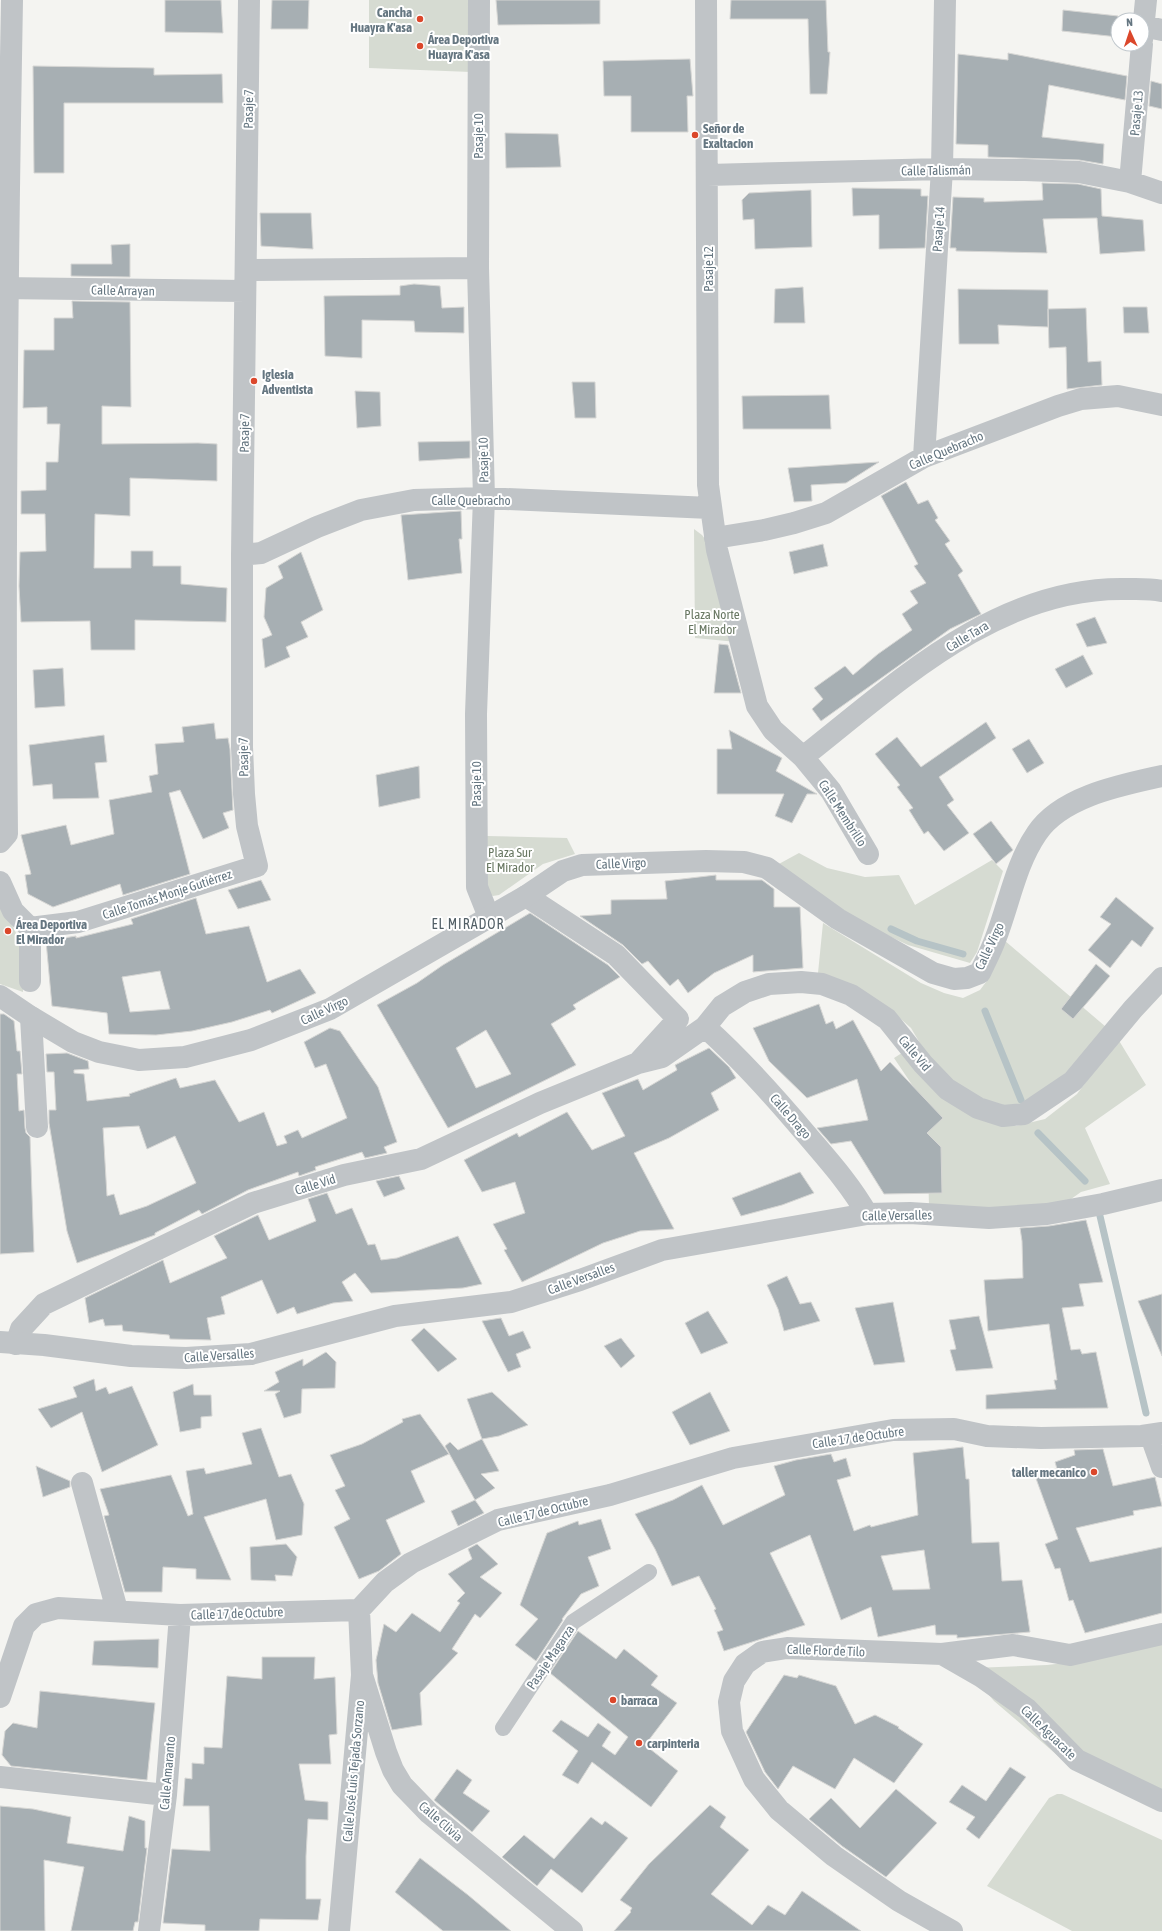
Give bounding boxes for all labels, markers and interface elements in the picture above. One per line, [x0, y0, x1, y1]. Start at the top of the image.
place label: Cancha Huayra K'asa [350, 5, 412, 35]
north arrow [1110, 12, 1150, 52]
marker: Cancha Huayra K'asa [415, 14, 425, 24]
text: N [1126, 16, 1133, 28]
place label: Área Deportiva Huayra K'asa [427, 32, 499, 62]
marker: Área Deportiva Huayra K'asa [415, 41, 425, 51]
street label: Pasaje 7 [241, 89, 256, 129]
street label: Pasaje 13 [1127, 90, 1146, 136]
street label: Pasaje 10 [471, 113, 486, 159]
place label: Señor de Exaltacion [703, 121, 753, 151]
marker: Señor de Exaltacion [690, 130, 700, 140]
street label: Calle Talismán [901, 162, 971, 179]
street label: Pasaje 14 [929, 206, 948, 252]
street label: Pasaje 12 [701, 246, 716, 292]
street label: Calle Arrayan [91, 282, 155, 299]
place label: Iglesia Adventista [261, 367, 313, 397]
marker: Iglesia Adventista [249, 376, 259, 386]
street label: Pasaje 7 [237, 413, 252, 453]
street label: Calle Quebracho [907, 428, 986, 473]
street label: Pasaje 10 [476, 437, 491, 483]
street label: Calle Quebracho [431, 493, 511, 508]
park label: Plaza Norte El Mirador [684, 607, 740, 637]
street label: Calle Tara [943, 618, 991, 655]
street label: Pasaje 7 [236, 737, 251, 777]
street label: Pasaje 10 [469, 761, 484, 807]
street label: Calle Membrillo [816, 777, 870, 849]
park label: Plaza Sur El Mirador [486, 845, 534, 875]
street label: Calle Virgo [595, 855, 647, 872]
street label: Calle Tomás Monje Gutiérrez [101, 866, 234, 922]
district label: EL MIRADOR [431, 916, 505, 932]
place label: Área Deportiva El Mirador [15, 917, 87, 947]
street label: Calle Virgo [972, 920, 1007, 972]
marker: Área Deportiva El Mirador [3, 926, 13, 936]
street label: Calle Virgo [298, 993, 350, 1028]
street label: Calle Vid [895, 1032, 934, 1074]
street label: Calle Drago [767, 1091, 814, 1142]
street label: Calle Vid [293, 1171, 337, 1198]
street label: Calle Versalles [862, 1207, 933, 1224]
street label: Calle Versalles [546, 1259, 617, 1297]
street label: Calle Versalles [184, 1346, 255, 1365]
street label: Calle 17 de Octubre [811, 1424, 905, 1451]
place label: taller mecanico [1011, 1465, 1086, 1480]
marker: taller mecanico [1089, 1467, 1099, 1477]
street label: Calle 17 de Octubre [496, 1493, 590, 1530]
street label: Calle 17 de Octubre [191, 1604, 284, 1623]
street label: Pasaje Magarza [523, 1622, 577, 1692]
street label: Calle Flor de Tilo [787, 1642, 865, 1659]
place label: barraca [621, 1693, 658, 1708]
marker: barraca [608, 1695, 618, 1705]
street label: Calle José Luis Tejada Sorzano [340, 1700, 367, 1842]
street label: Calle Aguacate [1018, 1702, 1079, 1762]
street label: Calle Amaranto [157, 1736, 178, 1810]
place label: carpinteria [647, 1736, 700, 1751]
marker: carpinteria [634, 1738, 644, 1748]
street label: Calle Clivia [416, 1798, 466, 1844]

